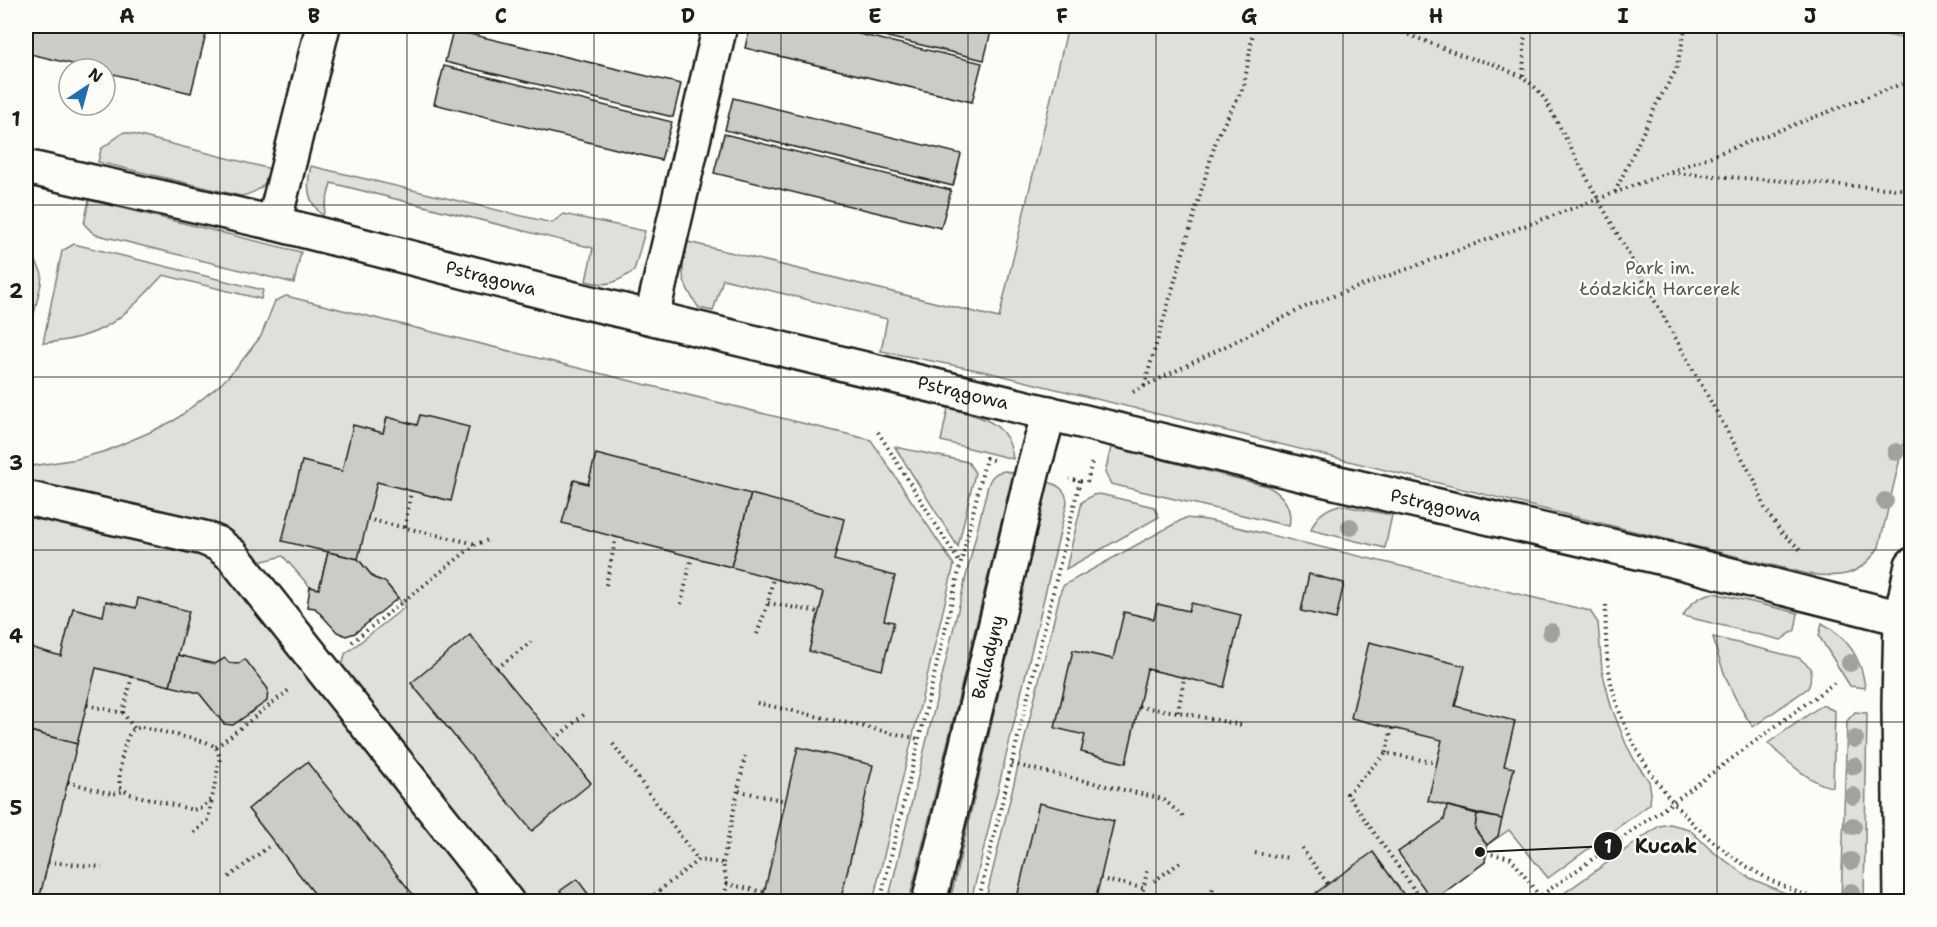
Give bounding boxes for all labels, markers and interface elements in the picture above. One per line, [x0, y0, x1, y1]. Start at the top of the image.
text: A [119, 3, 135, 29]
text: B [308, 3, 320, 29]
text: C [495, 3, 507, 29]
text: D [681, 3, 695, 29]
text: E [868, 3, 882, 29]
text: F [1056, 3, 1068, 29]
text: G [1241, 3, 1257, 29]
text: H [1429, 3, 1443, 29]
text: I [1617, 3, 1629, 29]
text: J [1804, 3, 1817, 29]
north arrow [57, 57, 117, 117]
text: N [84, 63, 107, 87]
text: 1 [11, 106, 21, 132]
street label: Pstrągowa [443, 255, 539, 301]
park label: Park im. Łódzkich Harcerek [1579, 256, 1740, 301]
text: 2 [9, 278, 23, 304]
street label: Pstrągowa [915, 370, 1011, 415]
text: 3 [9, 450, 23, 476]
street label: Pstrągowa [1388, 483, 1484, 528]
street label: Balladyny [966, 612, 1010, 702]
text: 4 [9, 623, 23, 649]
text: 5 [10, 795, 22, 821]
callout: Kucak [1593, 827, 1709, 865]
text: Kucak [1635, 833, 1697, 859]
text: 1 [1604, 835, 1612, 859]

